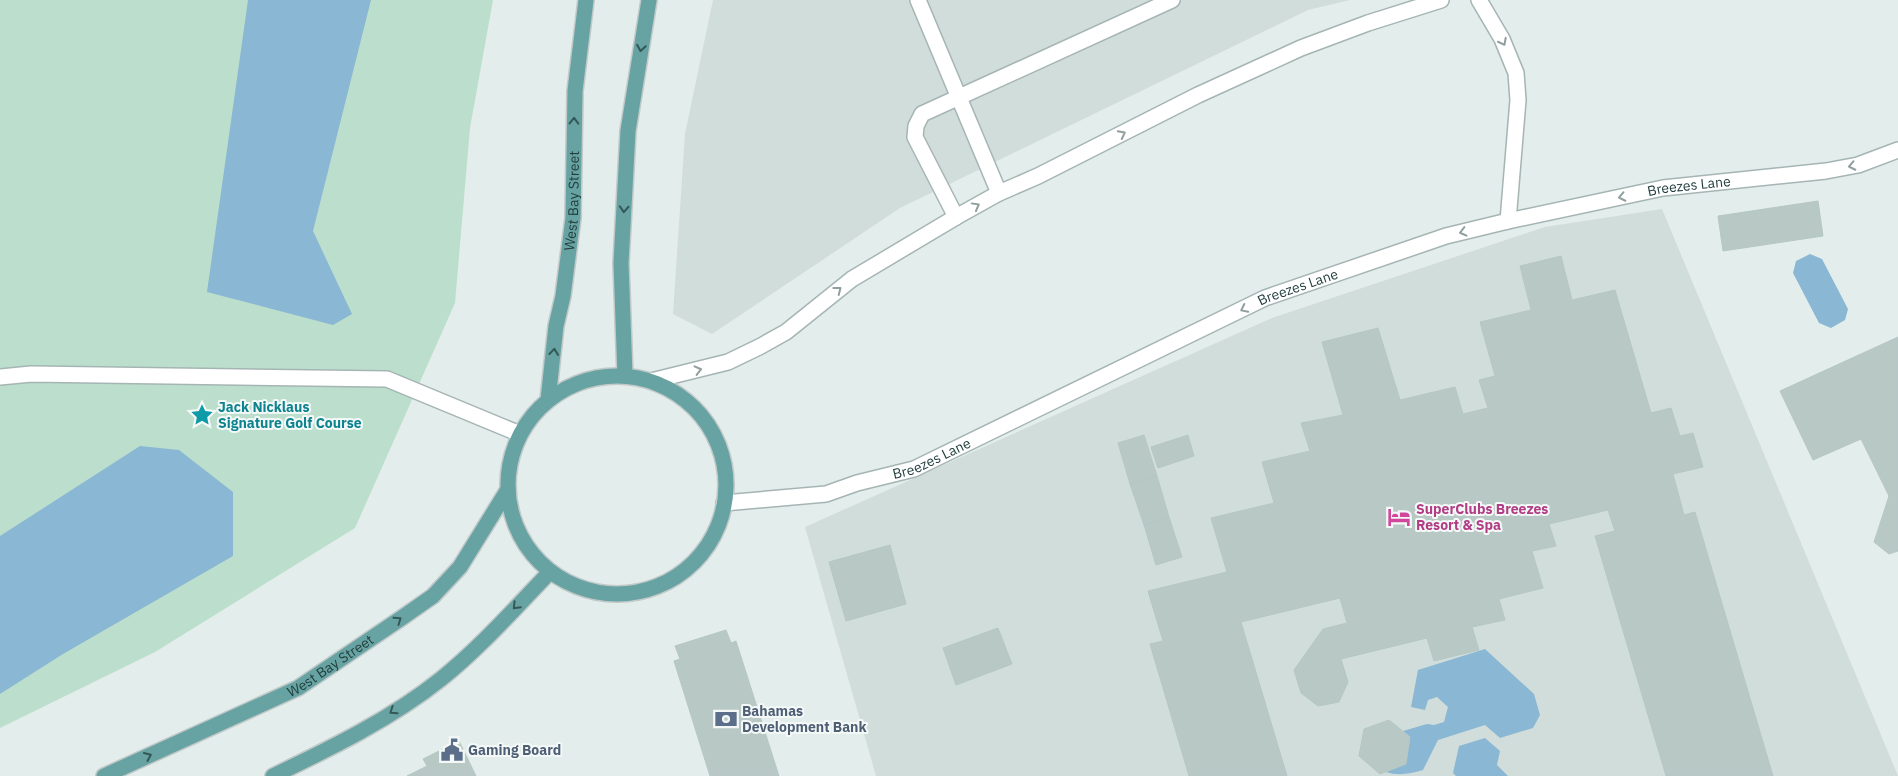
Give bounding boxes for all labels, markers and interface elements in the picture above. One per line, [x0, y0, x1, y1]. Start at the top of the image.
one-way arrow [1497, 37, 1507, 46]
one-way arrow [637, 44, 647, 52]
one-way arrow [569, 116, 579, 124]
one-way arrow [1117, 130, 1126, 140]
street label: West Bay Street [560, 151, 583, 252]
one-way arrow [1847, 160, 1856, 171]
street label: Breezes Lane [1646, 172, 1732, 200]
one-way arrow [1617, 191, 1626, 202]
one-way arrow [971, 202, 980, 212]
one-way arrow [618, 206, 629, 214]
one-way arrow [1459, 226, 1468, 237]
street label: Breezes Lane [1254, 265, 1341, 309]
one-way arrow [832, 287, 841, 296]
one-way arrow [1240, 303, 1249, 313]
one-way arrow [548, 347, 559, 355]
one-way arrow [694, 365, 702, 375]
place label: Jack Nicklaus Signature Golf Course [218, 398, 362, 432]
place icon: Jack Nicklaus Signature Golf Course [189, 402, 215, 428]
street label: Breezes Lane [891, 434, 974, 483]
place label: SuperClubs Breezes Resort & Spa [1416, 500, 1548, 534]
hotel icon: SuperClubs Breezes Resort & Spa [1386, 504, 1412, 530]
one-way arrow [513, 601, 522, 610]
one-way arrow [392, 617, 402, 626]
street label: West Bay Street [284, 631, 377, 701]
place label: Bahamas Development Bank [742, 702, 867, 736]
one-way arrow [389, 705, 398, 714]
bank icon: Bahamas Development Bank [713, 706, 739, 732]
public building icon: Gaming Board [439, 737, 465, 763]
place label: Gaming Board [468, 741, 561, 759]
one-way arrow [143, 752, 152, 762]

